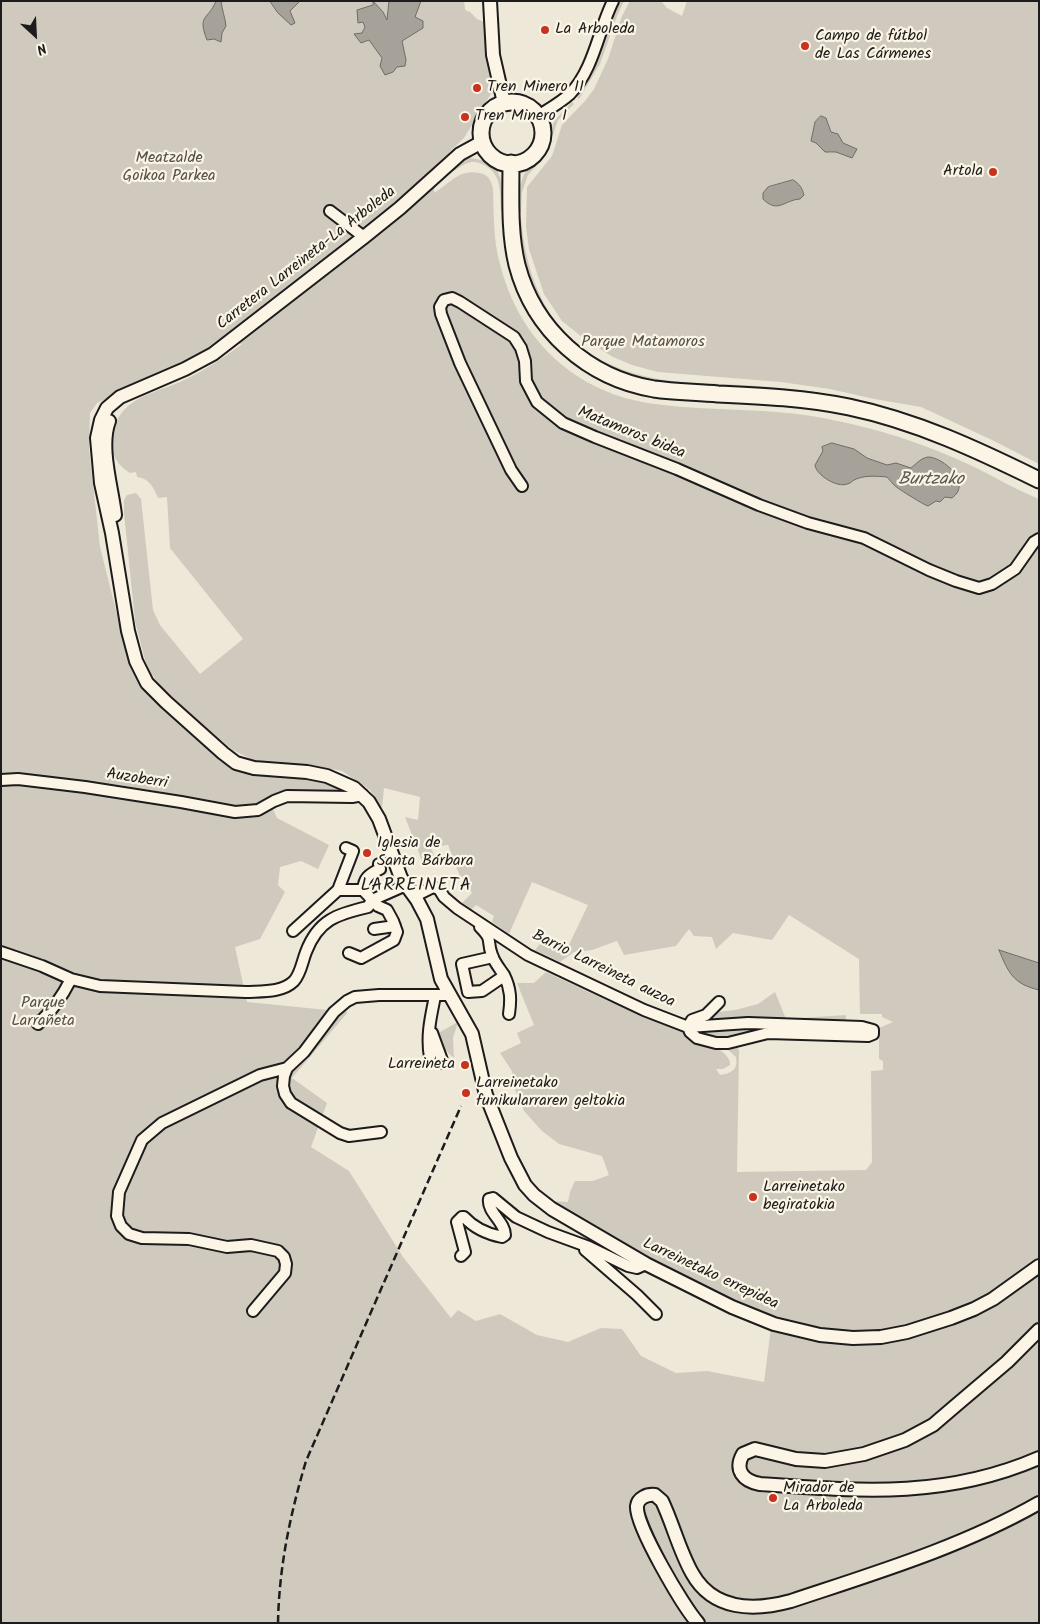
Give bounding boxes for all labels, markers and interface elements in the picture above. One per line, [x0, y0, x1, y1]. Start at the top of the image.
north arrow [10, 10, 60, 60]
place label: La Arboleda [555, 20, 635, 40]
marker: La Arboleda [539, 24, 551, 36]
place label: Campo de fútbol de Las Cármenes [815, 27, 931, 65]
text: N [33, 37, 50, 60]
marker: Campo de fútbol de Las Cármenes [799, 40, 811, 52]
place label: Tren Minero II [487, 78, 584, 98]
marker: Tren Minero II [471, 82, 483, 94]
place label: Tren Minero I [475, 107, 567, 127]
marker: Tren Minero I [459, 111, 471, 123]
park label: Meatzalde Goikoa Parkea [122, 149, 216, 187]
place label: Artola [943, 162, 983, 182]
marker: Artola [987, 166, 999, 178]
street label: Carretera Larreineta-La Arboleda [214, 183, 400, 335]
park label: Parque Matamoros [581, 333, 705, 353]
street label: Matamoros bidea [574, 404, 688, 464]
water label: Burtzako [898, 470, 964, 492]
street label: Auzoberri [105, 766, 169, 794]
place label: Iglesia de Santa Bárbara [377, 834, 473, 872]
marker: Iglesia de Santa Bárbara [361, 847, 373, 859]
district label: LARREINETA [359, 876, 473, 898]
street label: Barrio Larreineta auzoa [528, 927, 678, 1013]
park label: Parque Larrañeta [11, 994, 75, 1032]
place label: Larreineta [388, 1055, 455, 1075]
marker: Larreineta [459, 1059, 471, 1071]
place label: Larreinetako funikularraren geltokia [476, 1074, 625, 1112]
marker: Larreinetako funikularraren geltokia [460, 1087, 472, 1099]
place label: Larreinetako begiratokia [763, 1178, 845, 1216]
marker: Larreinetako begiratokia [747, 1191, 759, 1203]
street label: Larreinetako errepidea [639, 1235, 781, 1315]
place label: Mirador de La Arboleda [783, 1479, 863, 1517]
marker: Mirador de La Arboleda [767, 1492, 779, 1504]

